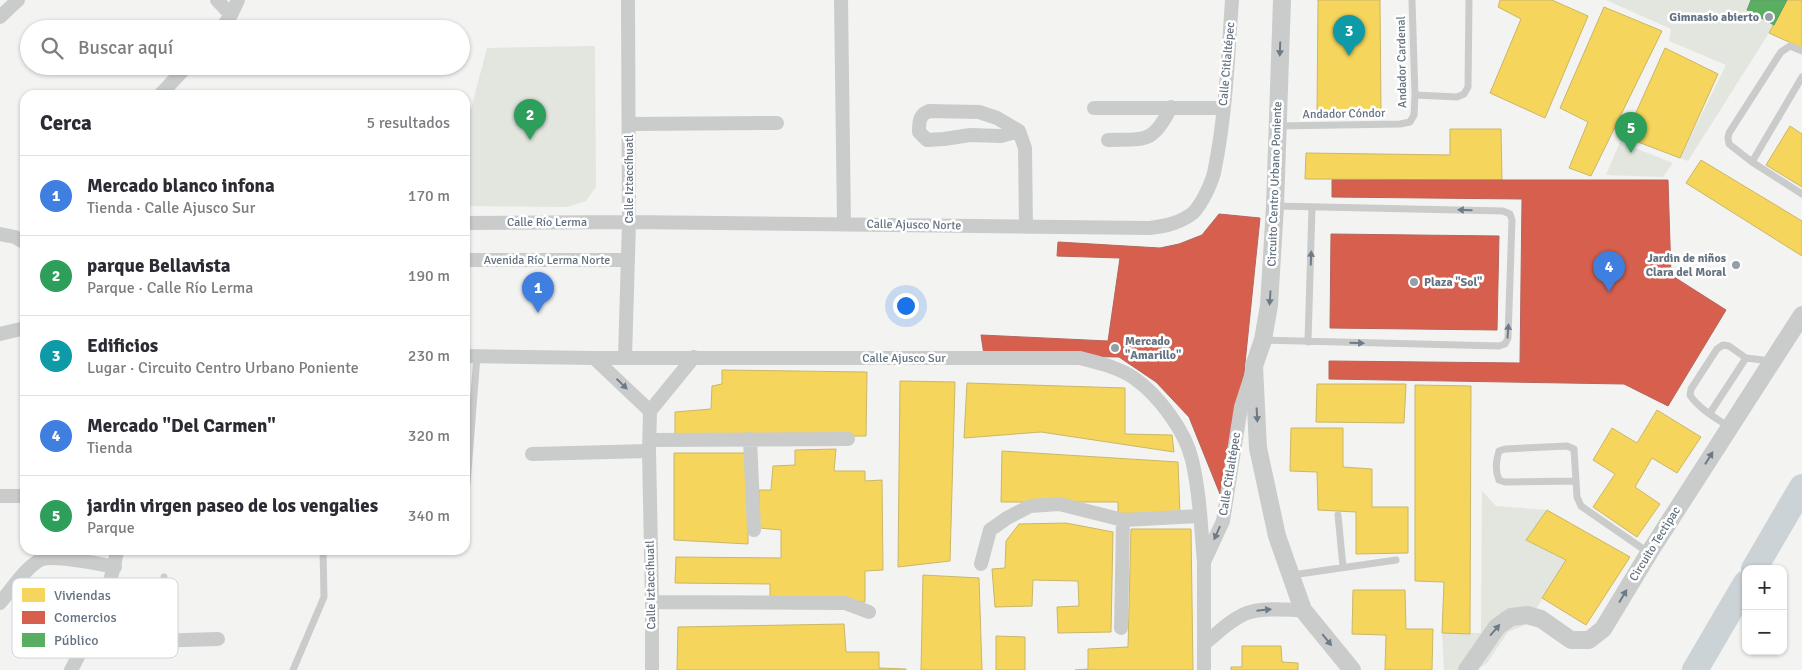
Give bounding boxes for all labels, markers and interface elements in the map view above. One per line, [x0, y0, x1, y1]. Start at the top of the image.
place label: Gimnasio abierto [1669, 10, 1759, 25]
marker: Gimnasio abierto [1763, 11, 1775, 23]
pin: 3 [1333, 15, 1365, 56]
street label: Andador Cardenal [1394, 15, 1410, 108]
search box [20, 20, 470, 75]
street label: Calle Citlaltépec [1216, 21, 1238, 107]
icon: search [38, 34, 66, 62]
text: Buscar aquí [78, 36, 173, 60]
one-way arrow [1276, 41, 1284, 57]
pin: 2 [514, 99, 546, 140]
street label: Circuito Centro Urbano Poniente [1265, 101, 1285, 267]
street label: Andador Cóndor [1302, 106, 1386, 122]
text: Cerca [40, 110, 92, 136]
pin: 5 [1615, 112, 1647, 153]
text: 5 resultados [367, 113, 450, 133]
street label: Calle Iztaccíhuatl [622, 134, 637, 224]
text: Mercado blanco infona [87, 174, 275, 198]
text: 1 [52, 186, 60, 206]
text: 170 m [408, 186, 450, 206]
text: Tienda · Calle Ajusco Sur [87, 198, 256, 218]
one-way arrow [1457, 206, 1473, 214]
street label: Calle Río Lerma [507, 215, 587, 230]
street label: Calle Ajusco Norte [866, 217, 962, 233]
one-way arrow [1307, 250, 1315, 266]
pin: 4 [1593, 251, 1625, 292]
place label: Jardin de niños Clara del Moral [1646, 251, 1727, 280]
street label: Avenida Río Lerma Norte [484, 253, 610, 268]
text: parque Bellavista [87, 254, 231, 278]
marker: Jardin de niños Clara del Moral [1730, 259, 1742, 271]
text: 2 [52, 266, 60, 286]
text: 190 m [408, 266, 450, 286]
pin: 1 [522, 272, 554, 313]
place label: Plaza "Sol" [1424, 275, 1482, 290]
marker: Plaza "Sol" [1408, 276, 1420, 288]
text: Parque · Calle Río Lerma [87, 278, 253, 298]
one-way arrow [1265, 291, 1273, 307]
your location [893, 293, 919, 319]
one-way arrow [1504, 322, 1512, 338]
text: Edificios [87, 334, 158, 358]
place label: Mercado "Amarillo" [1125, 334, 1181, 363]
one-way arrow [1349, 339, 1365, 347]
marker: Mercado "Amarillo" [1109, 342, 1121, 354]
text: 3 [52, 346, 60, 366]
text: 230 m [408, 346, 450, 366]
street label: Calle Ajusco Sur [862, 351, 946, 366]
text: Lugar · Circuito Centro Urbano Poniente [87, 358, 359, 378]
one-way arrow [616, 378, 628, 390]
one-way arrow [1253, 407, 1261, 423]
text: Mercado "Del Carmen" [87, 414, 276, 438]
text: 4 [52, 426, 60, 446]
text: 320 m [408, 426, 450, 446]
street label: Calle Citlaltépec [1216, 431, 1244, 517]
text: Tienda [87, 438, 133, 458]
one-way arrow [1705, 451, 1714, 465]
text: jardin virgen paseo de los vengalies [87, 494, 378, 518]
street label: Circuito Tectipac [1626, 504, 1684, 584]
text: 5 [52, 506, 60, 526]
text: 340 m [408, 506, 450, 526]
text: Parque [87, 518, 135, 538]
one-way arrow [1213, 526, 1221, 540]
street label: Calle Iztaccíhuatl [643, 540, 659, 630]
map controls [1742, 565, 1787, 655]
button: + [1742, 565, 1787, 610]
legend [12, 578, 178, 658]
text: Viviendas [54, 587, 111, 604]
one-way arrow [1619, 589, 1628, 602]
one-way arrow [1256, 606, 1272, 614]
text: Comercios [54, 609, 117, 626]
button: − [1742, 610, 1787, 655]
one-way arrow [1490, 624, 1501, 637]
text: Público [54, 632, 98, 649]
one-way arrow [1322, 633, 1333, 646]

